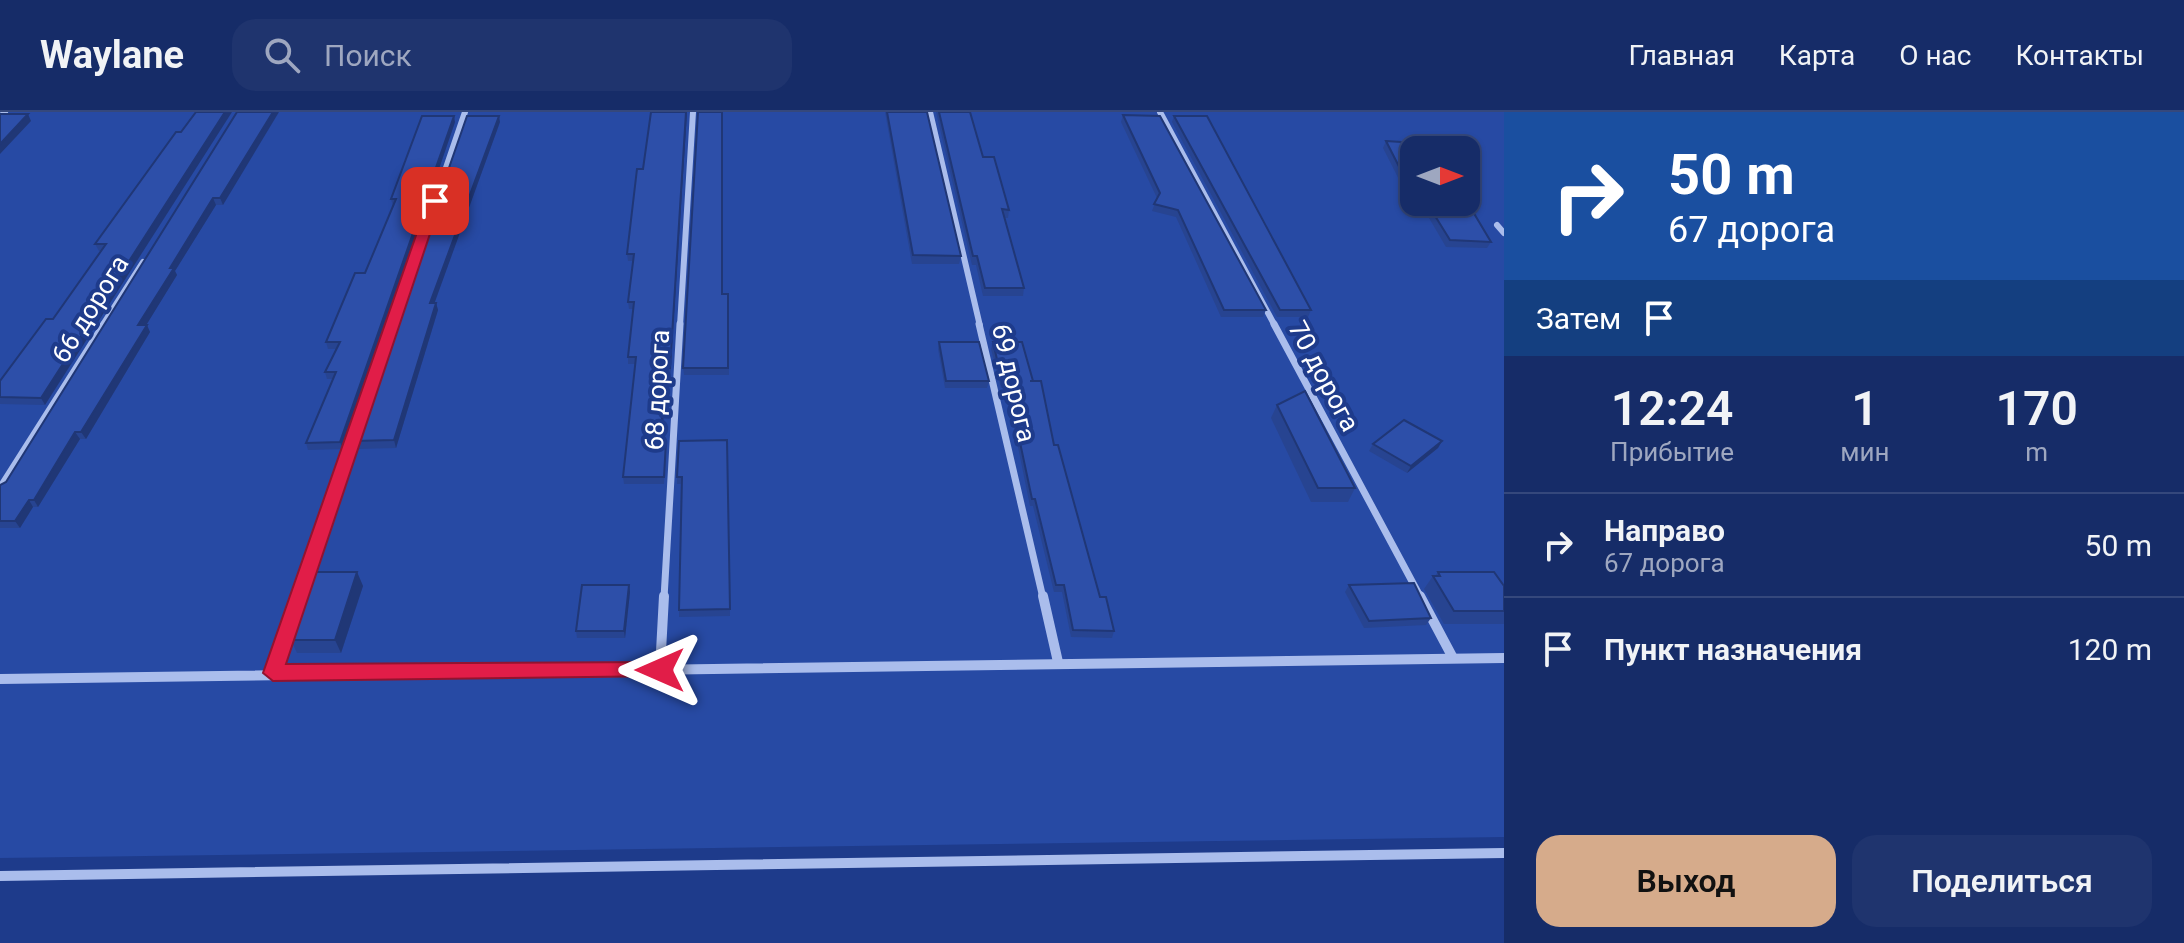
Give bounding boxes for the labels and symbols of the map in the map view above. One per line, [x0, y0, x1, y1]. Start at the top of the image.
north arrow [1400, 136, 1480, 216]
pin [401, 167, 469, 235]
street label: 66 дорога [45, 250, 135, 368]
street label: 70 дорога [1282, 316, 1366, 436]
street label: 69 дорога [986, 321, 1042, 445]
street label: 68 дорога [639, 329, 675, 451]
position arrow [618, 628, 702, 712]

